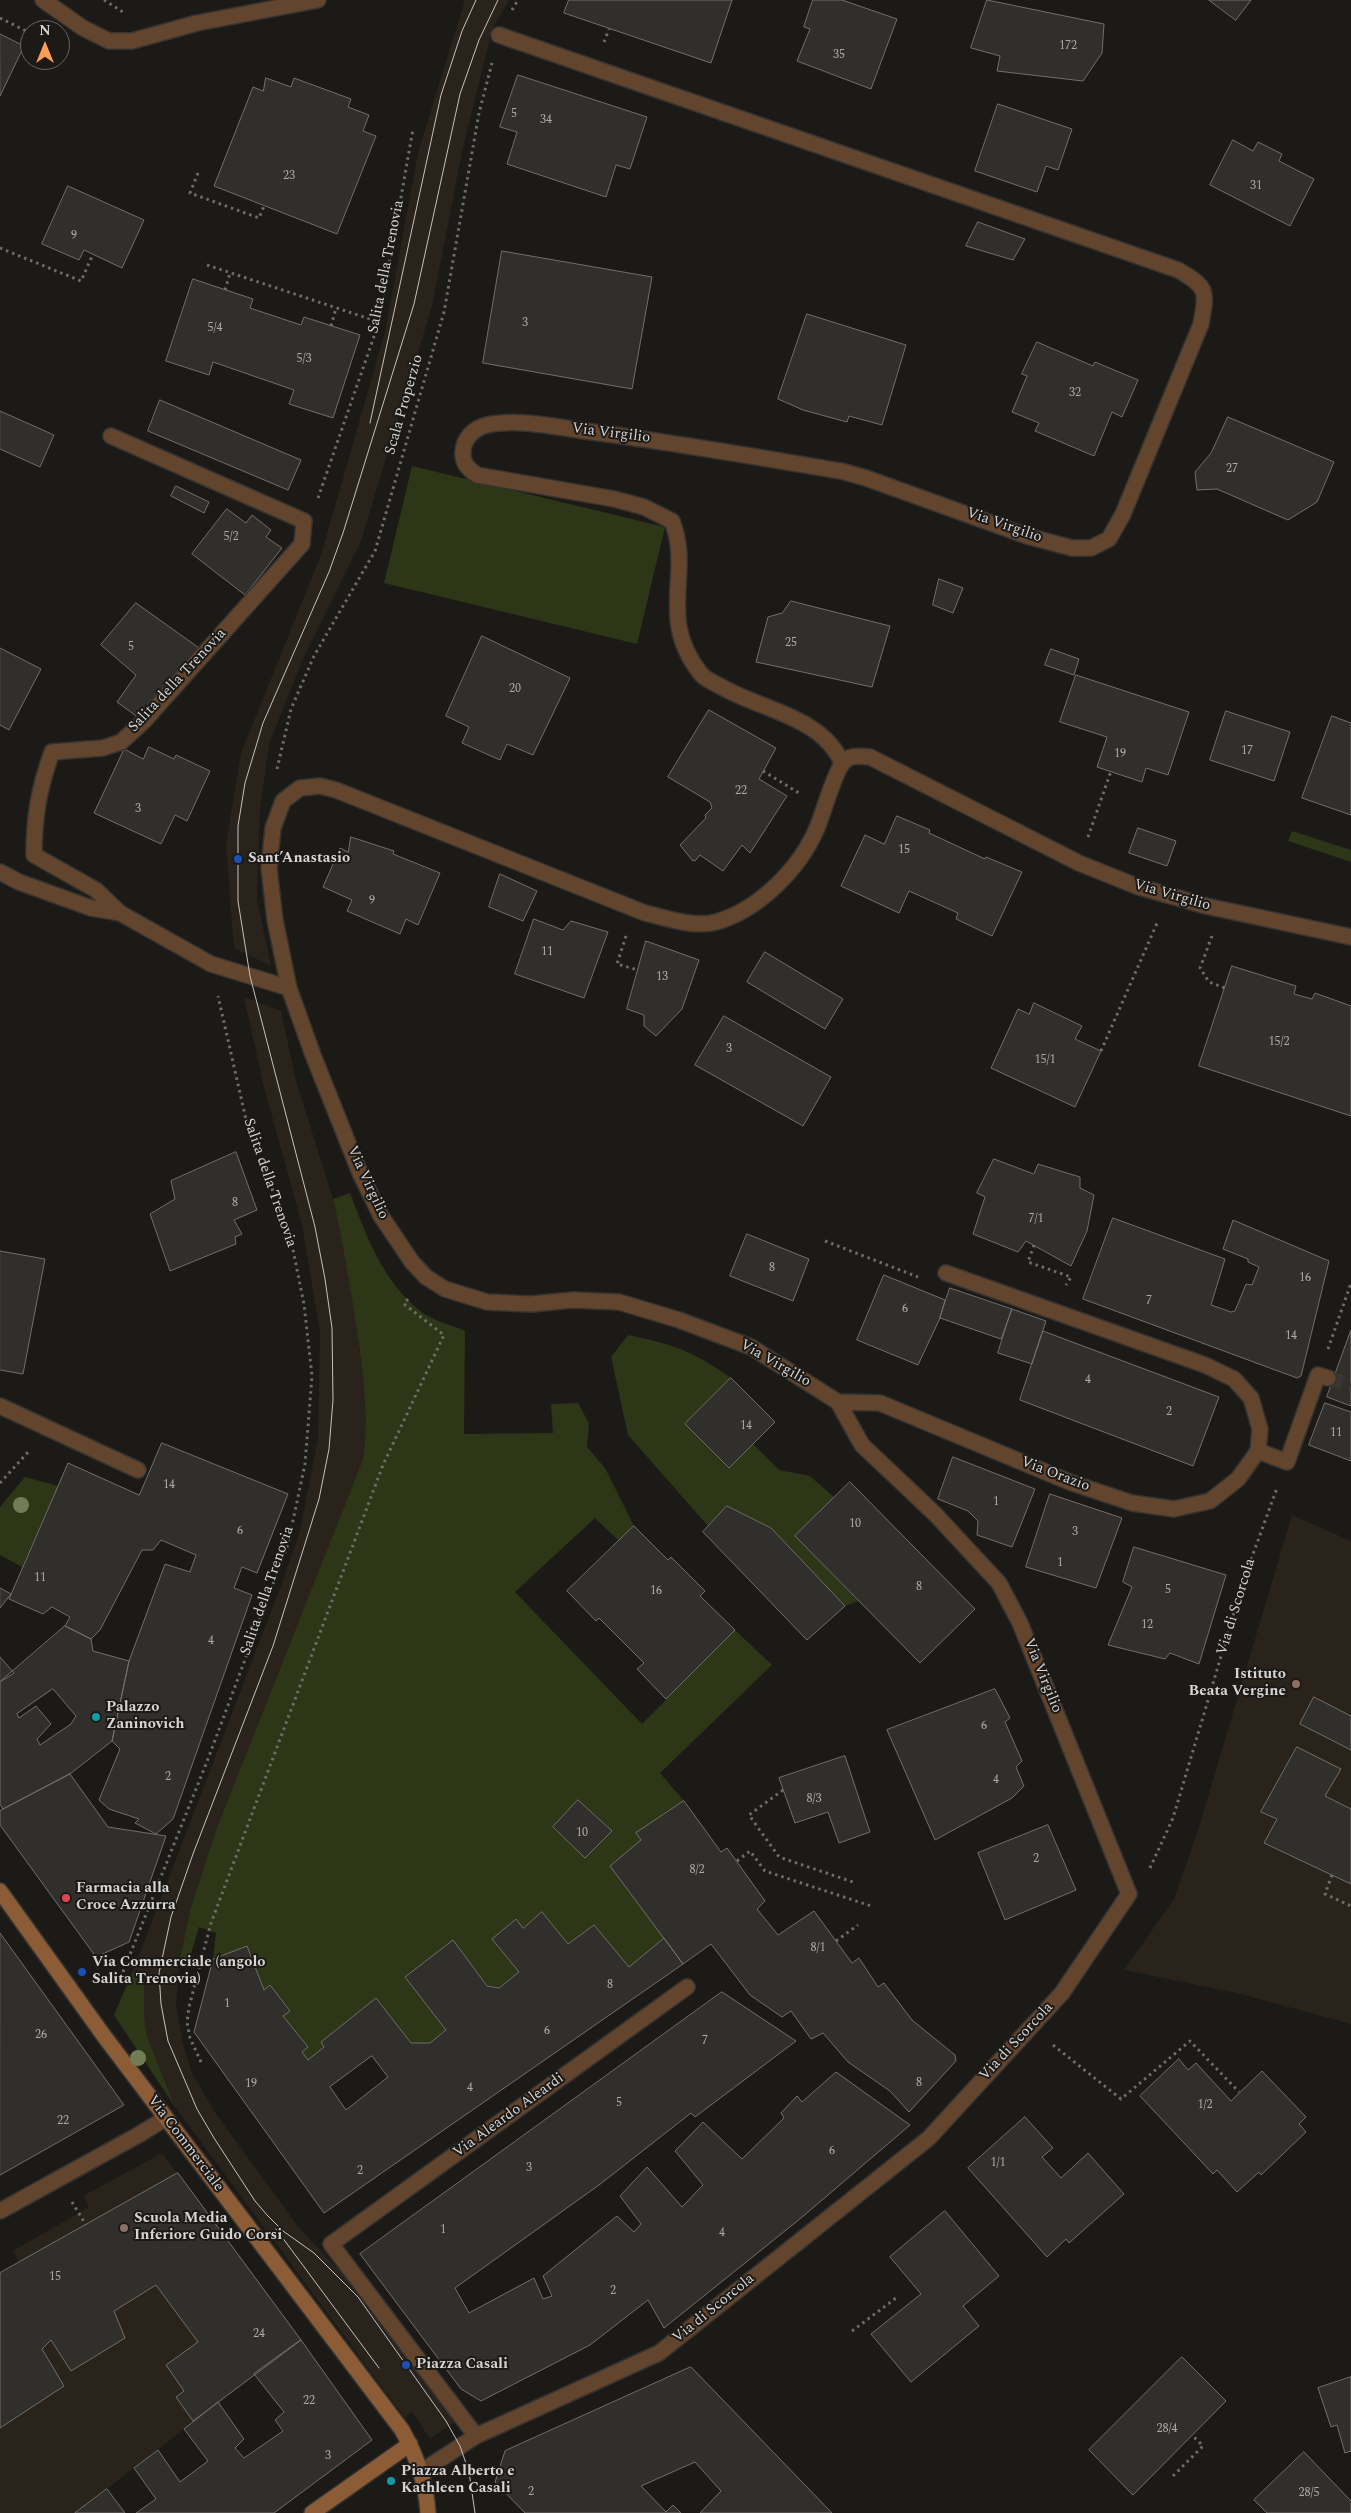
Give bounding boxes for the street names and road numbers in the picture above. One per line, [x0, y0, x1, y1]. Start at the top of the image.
street label: Salita della Trenovia [365, 199, 409, 335]
street label: Scala Properzio [382, 353, 428, 457]
street label: Via Virgilio [571, 420, 651, 448]
street label: Via Virgilio [964, 505, 1044, 547]
street label: Salita della Trenovia [125, 625, 231, 737]
street label: Via Virgilio [1132, 876, 1212, 916]
street label: Salita della Trenovia [238, 1116, 300, 1250]
street label: Via Virgilio [342, 1144, 392, 1222]
street label: Via Virgilio [736, 1337, 814, 1391]
street label: Via Orazio [1018, 1454, 1092, 1496]
street label: Salita della Trenovia [237, 1524, 299, 1658]
street label: Via di Scorcola [1214, 1556, 1260, 1658]
street label: Via Virgilio [1019, 1636, 1065, 1716]
street label: Via di Scorcola [976, 1999, 1058, 2085]
street label: Via Aleardo Aleardi [450, 2070, 568, 2162]
street label: Via Commerciale [143, 2092, 227, 2196]
street label: Via di Scorcola [669, 2270, 759, 2348]

